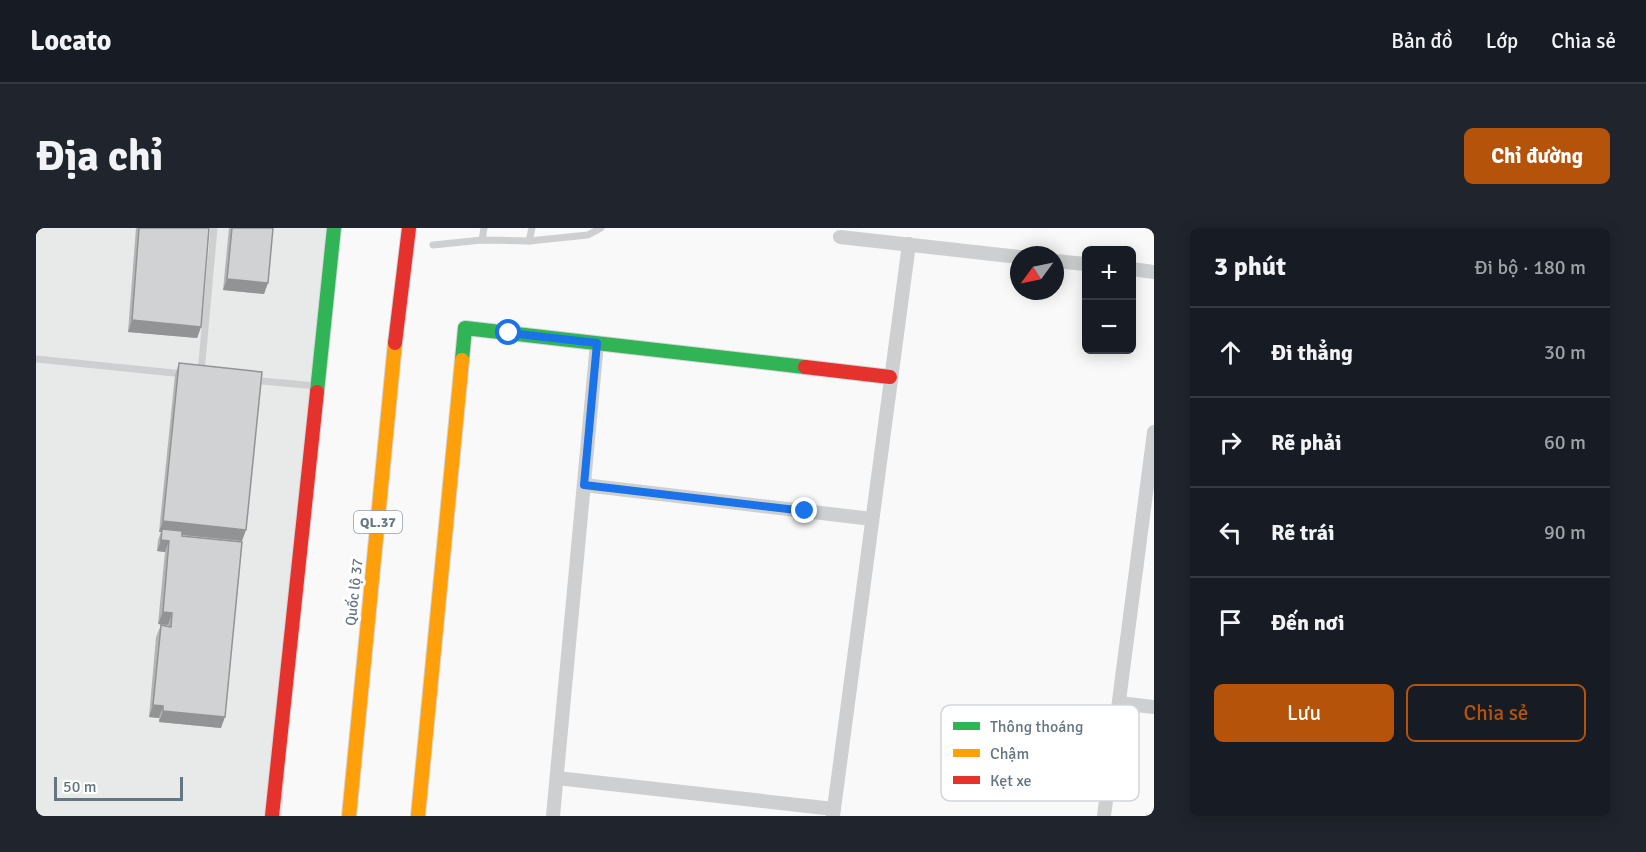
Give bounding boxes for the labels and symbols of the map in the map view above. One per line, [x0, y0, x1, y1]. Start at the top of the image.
north arrow [1010, 246, 1064, 300]
route start [495, 319, 521, 345]
route end [791, 497, 817, 523]
road number: QL.37 [354, 511, 402, 533]
street label: Quốc lộ 37 [342, 557, 366, 627]
legend [941, 705, 1139, 801]
text: Thông thoáng [990, 717, 1084, 737]
text: Chậm [990, 744, 1029, 764]
text: Kẹt xe [990, 771, 1031, 791]
scale bar [54, 774, 183, 802]

